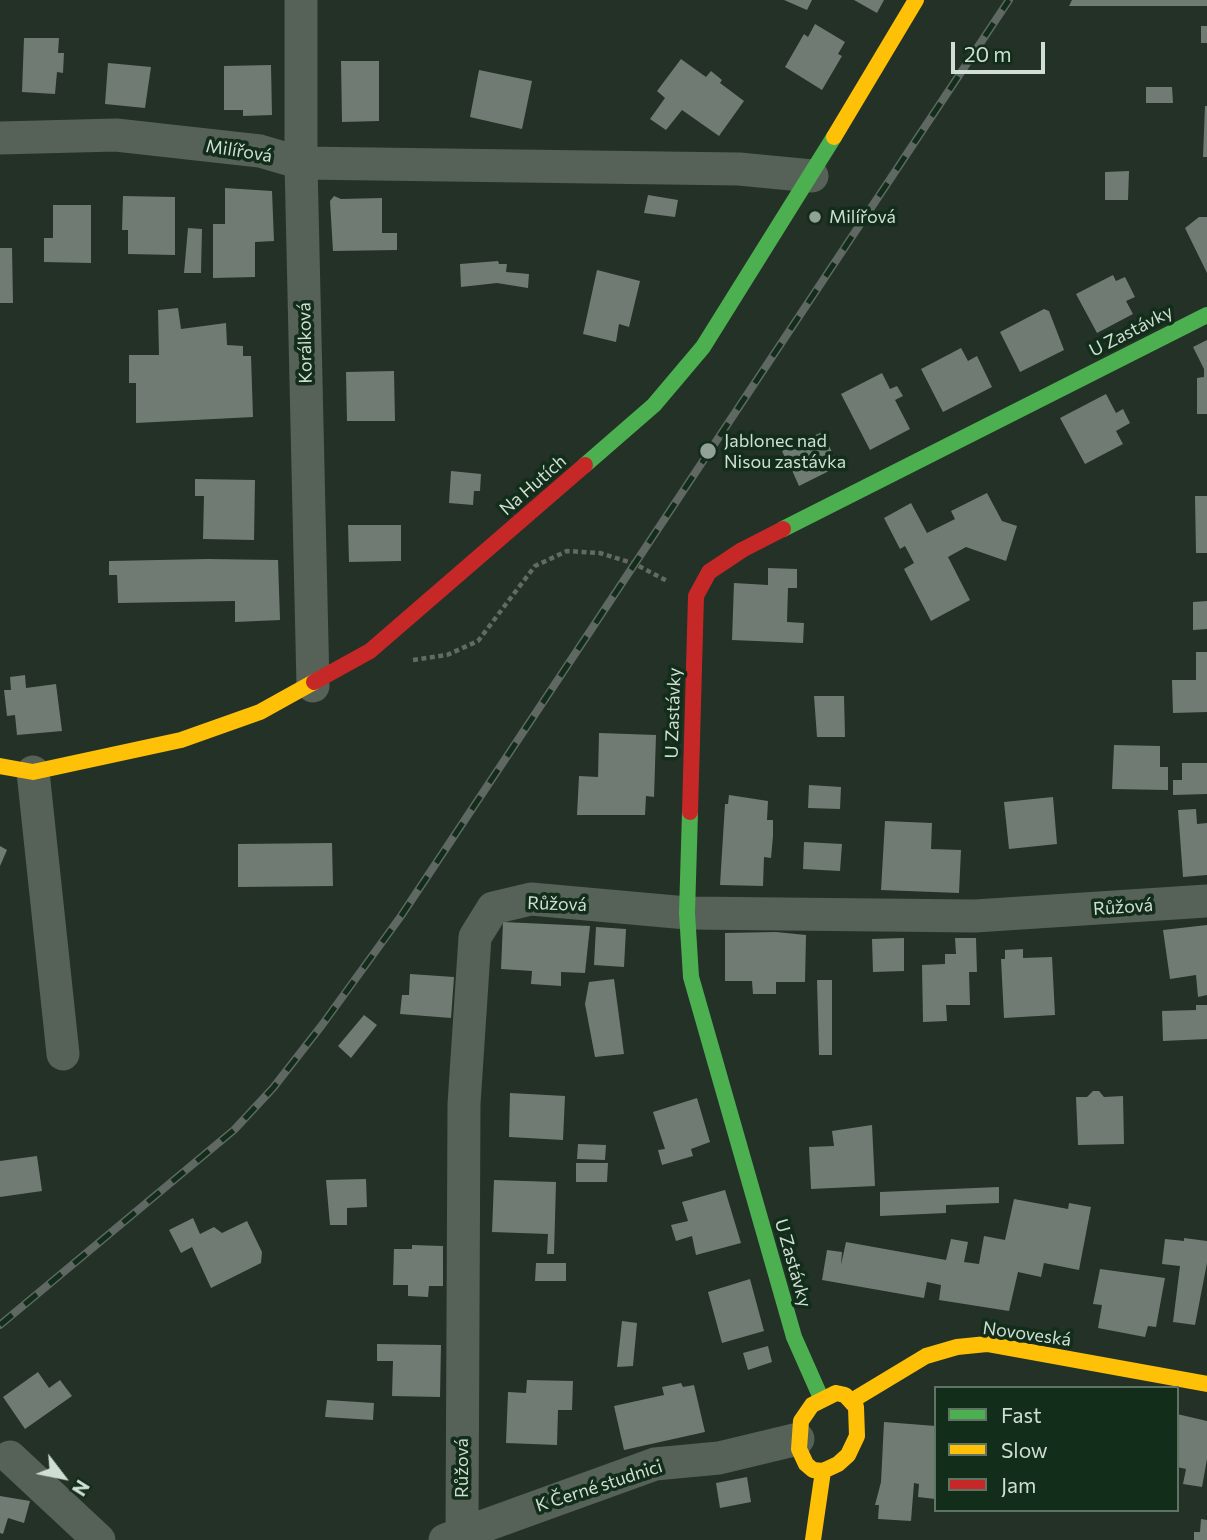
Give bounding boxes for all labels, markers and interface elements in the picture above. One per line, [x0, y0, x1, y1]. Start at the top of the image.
scale bar [955, 28, 1050, 72]
text: 20 m [964, 41, 1012, 66]
street label: Milířová [204, 135, 274, 167]
place label: Milířová [829, 206, 896, 228]
marker: Milířová [807, 209, 823, 225]
street label: U Zastávky [1086, 301, 1176, 361]
street label: Korálková [293, 302, 317, 384]
place label: Jablonec nad Nisou zastávka [724, 430, 846, 472]
marker: Jablonec nad Nisou zastávka [698, 441, 718, 461]
street label: Na Hutích [495, 450, 571, 520]
street label: U Zastávky [661, 667, 685, 759]
street label: Růžová [527, 892, 587, 916]
street label: Růžová [1092, 894, 1154, 920]
street label: U Zastávky [770, 1216, 816, 1310]
street label: Novoveská [981, 1317, 1073, 1351]
legend [934, 1386, 1179, 1512]
text: Fast [1001, 1402, 1042, 1427]
text: Slow [1001, 1437, 1048, 1462]
street label: Růžová [451, 1438, 473, 1498]
north arrow [28, 1442, 98, 1512]
street label: K Černé studnici [533, 1455, 665, 1517]
text: Jam [1001, 1472, 1036, 1497]
text: N [68, 1476, 95, 1501]

